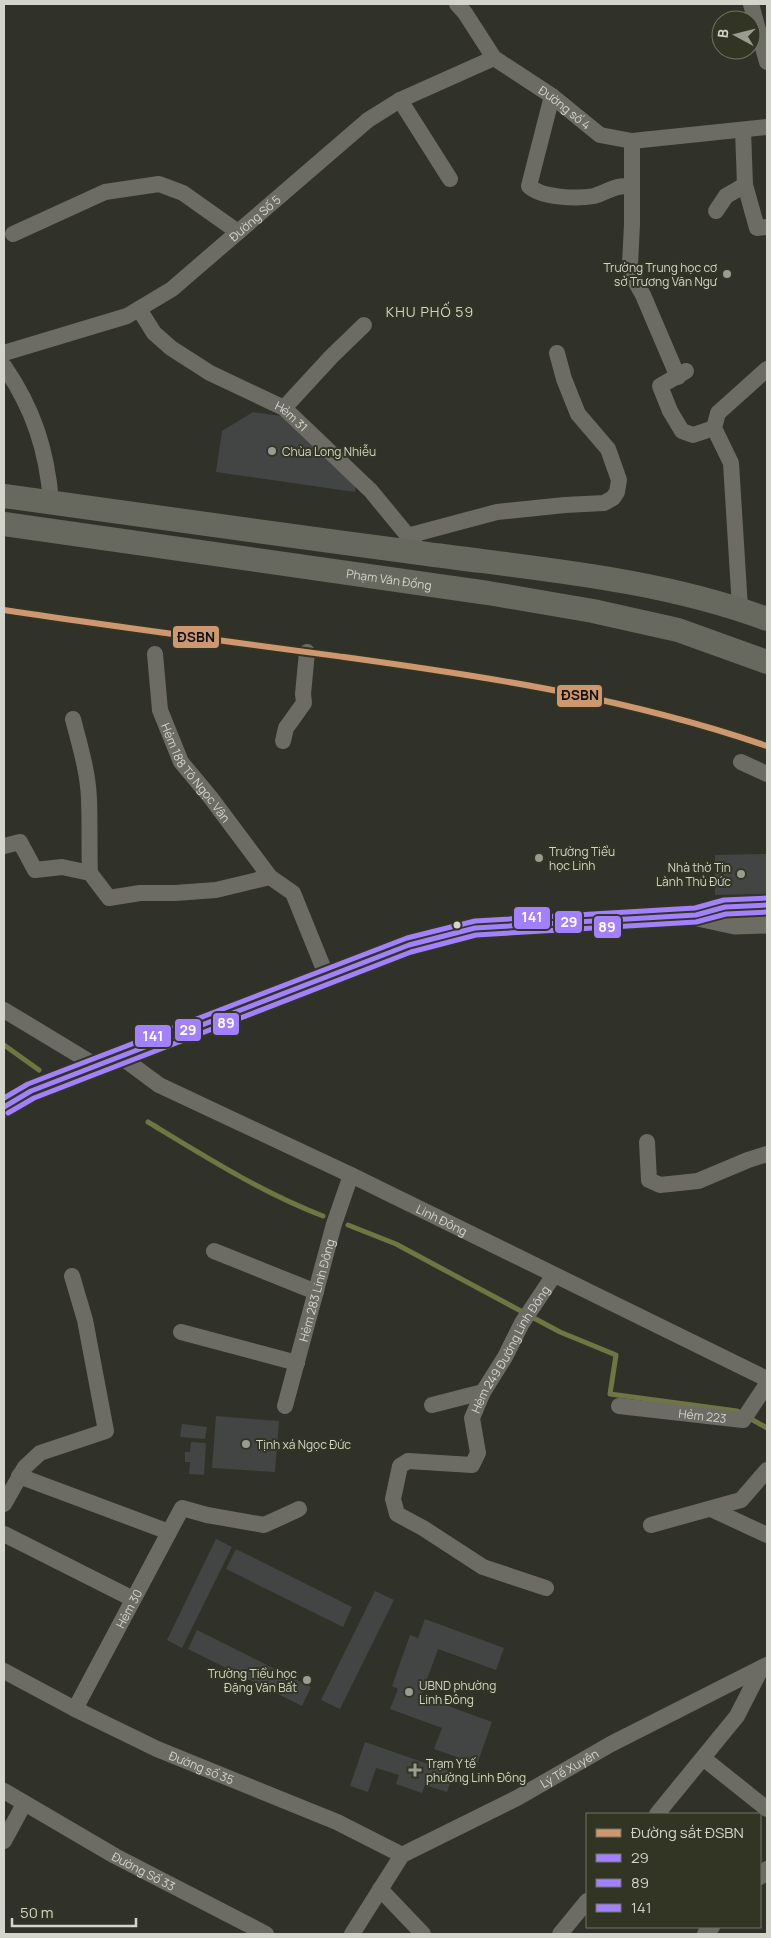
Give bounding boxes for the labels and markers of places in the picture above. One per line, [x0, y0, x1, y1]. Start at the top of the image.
place label: Trường Trung học cơ sở Trương Văn Ngư [604, 259, 718, 290]
marker: Trường Trung học cơ sở Trương Văn Ngư [721, 268, 733, 280]
place label: Chùa Long Nhiễu [282, 443, 376, 460]
marker: Chùa Long Nhiễu [266, 445, 278, 457]
place label: Trường Tiểu học Linh [549, 843, 615, 874]
marker: Trường Tiểu học Linh [533, 852, 545, 864]
place label: Nhà thờ Tin Lành Thủ Đức [656, 859, 731, 890]
marker: Nhà thờ Tin Lành Thủ Đức [735, 868, 747, 880]
unlabelled marker [452, 920, 462, 930]
place label: Tịnh xá Ngọc Đức [256, 1436, 351, 1453]
marker: Tịnh xá Ngọc Đức [240, 1438, 252, 1450]
place label: Trường Tiểu học Đặng Văn Bất [208, 1665, 297, 1696]
marker: Trường Tiểu học Đặng Văn Bất [301, 1674, 313, 1686]
place label: UBND phường Linh Đông [419, 1677, 496, 1708]
marker: UBND phường Linh Đông [403, 1686, 415, 1698]
place label: Trạm Y tế phường Linh Đông [426, 1755, 526, 1786]
marker: Trạm Y tế phường Linh Đông [408, 1763, 422, 1777]

